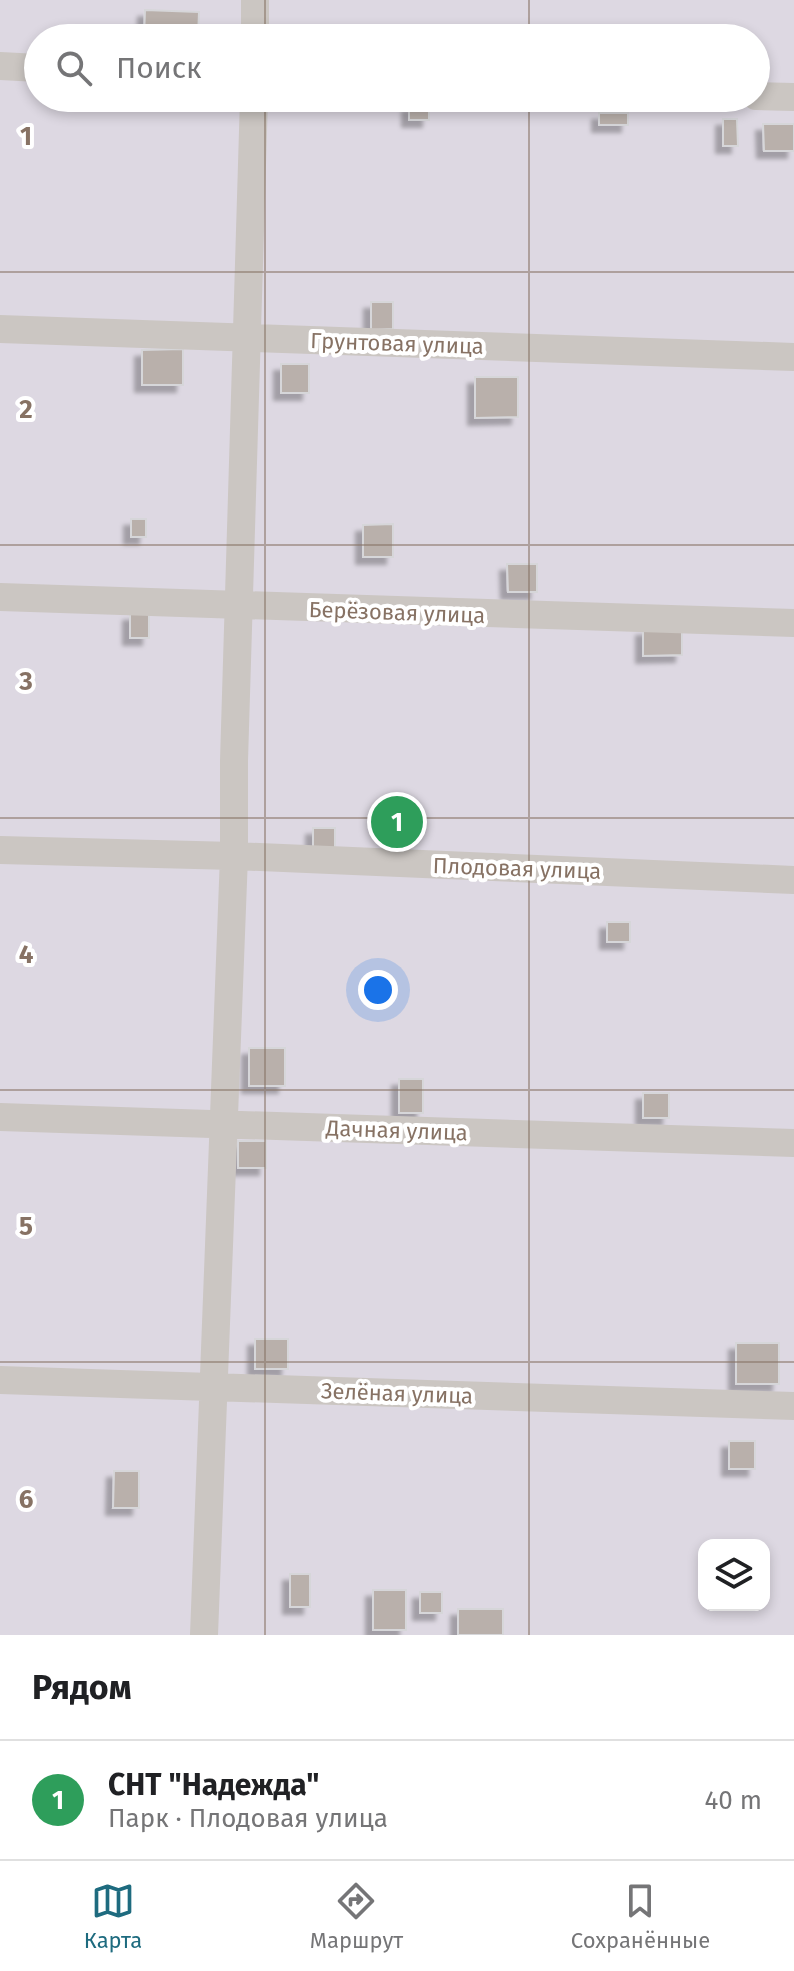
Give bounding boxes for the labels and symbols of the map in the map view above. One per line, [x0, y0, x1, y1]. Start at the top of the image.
text: 1 [20, 121, 32, 152]
street label: Грунтовая улица [310, 327, 484, 360]
text: 2 [19, 394, 33, 425]
street label: Берёзовая улица [308, 596, 486, 629]
text: 3 [18, 666, 33, 697]
pin: 1 [371, 792, 423, 852]
street label: Плодовая улица [432, 852, 602, 885]
text: 4 [19, 939, 34, 970]
your location [358, 970, 398, 1010]
street label: Дачная улица [325, 1114, 468, 1146]
text: 5 [19, 1211, 33, 1242]
street label: Зелёная улица [320, 1377, 473, 1410]
text: 6 [19, 1484, 34, 1515]

